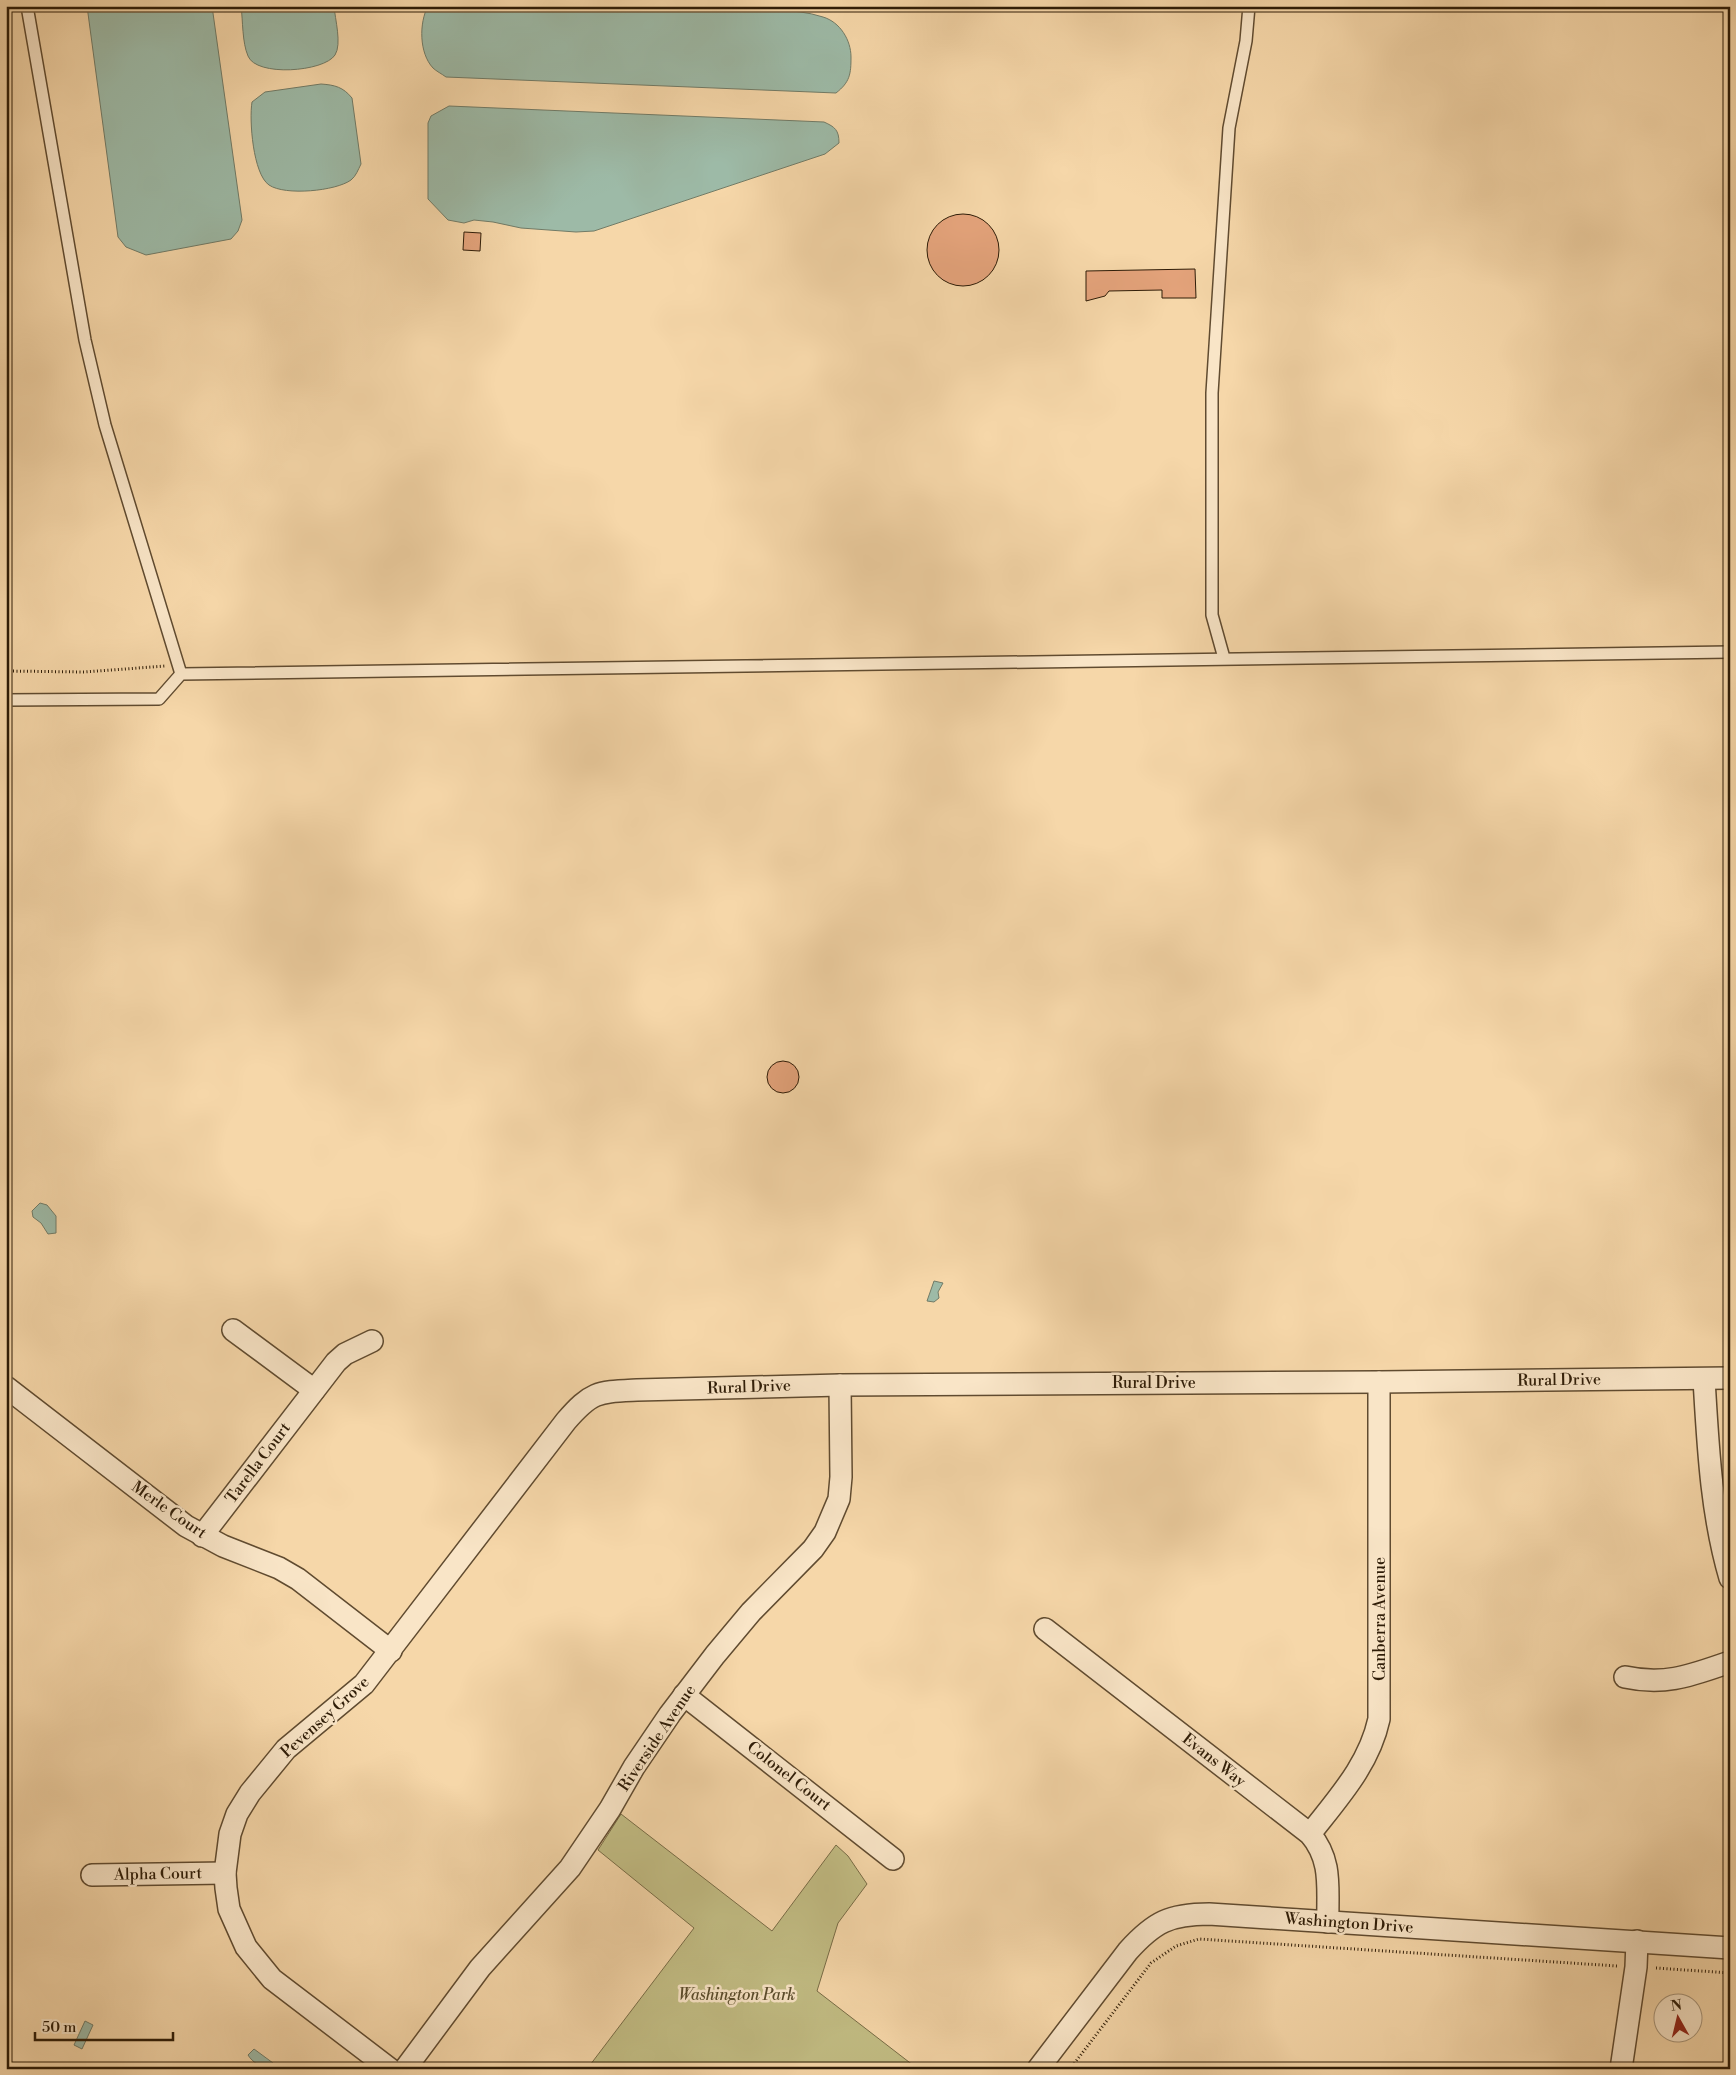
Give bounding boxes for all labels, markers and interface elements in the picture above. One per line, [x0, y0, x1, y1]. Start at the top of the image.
street label: Rural Drive [1517, 1369, 1601, 1391]
street label: Rural Drive [1112, 1373, 1196, 1393]
street label: Rural Drive [707, 1376, 791, 1398]
street label: Tarella Court [221, 1418, 295, 1507]
street label: Merle Court [128, 1477, 211, 1543]
street label: Canberra Avenue [1370, 1557, 1390, 1681]
street label: Pevensey Grove [277, 1672, 373, 1762]
street label: Riverside Avenue [614, 1681, 700, 1795]
street label: Evans Way [1178, 1729, 1250, 1791]
street label: Colonel Court [743, 1737, 835, 1815]
street label: Alpha Court [113, 1863, 203, 1885]
street label: Washington Drive [1283, 1908, 1414, 1937]
park label: Washington Park [678, 1985, 796, 2005]
north arrow [1654, 1992, 1704, 2042]
text: N [1670, 1996, 1683, 2016]
scale bar [35, 2010, 172, 2042]
text: 50 m [42, 2018, 76, 2037]

